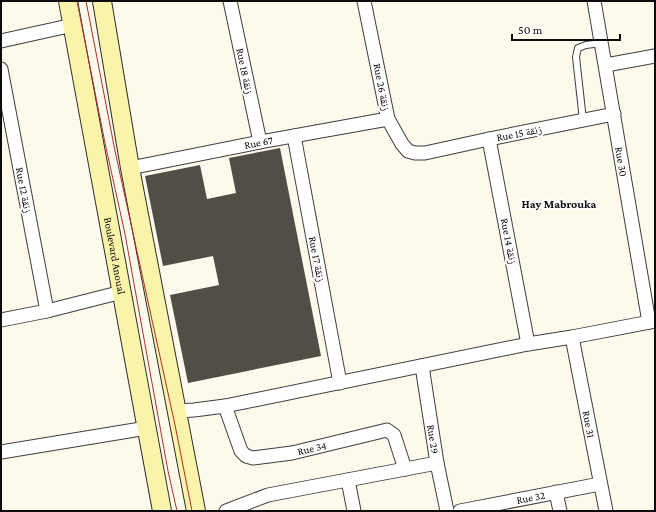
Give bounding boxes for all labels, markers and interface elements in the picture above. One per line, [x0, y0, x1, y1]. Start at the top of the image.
scale bar [512, 16, 620, 42]
text: 50 m [518, 23, 543, 37]
street label: Rue 18 زنقة [234, 47, 256, 95]
street label: Rue 26 زنقة [372, 62, 392, 112]
street label: Rue 15 زنقة [495, 123, 543, 143]
street label: Rue 67 [243, 134, 274, 151]
street label: Rue 30 [613, 146, 630, 178]
street label: Rue 12 زنقة [14, 166, 34, 214]
district label: Hay Mabrouka [522, 197, 597, 211]
street label: Boulevard Anoual [102, 216, 128, 295]
street label: Rue 14 زنقة [499, 217, 519, 265]
street label: Rue 17 زنقة [307, 235, 327, 283]
street label: Rue 31 [581, 410, 598, 439]
street label: Rue 29 [425, 424, 441, 455]
street label: Rue 34 [296, 439, 328, 457]
street label: Rue 32 [515, 489, 546, 506]

